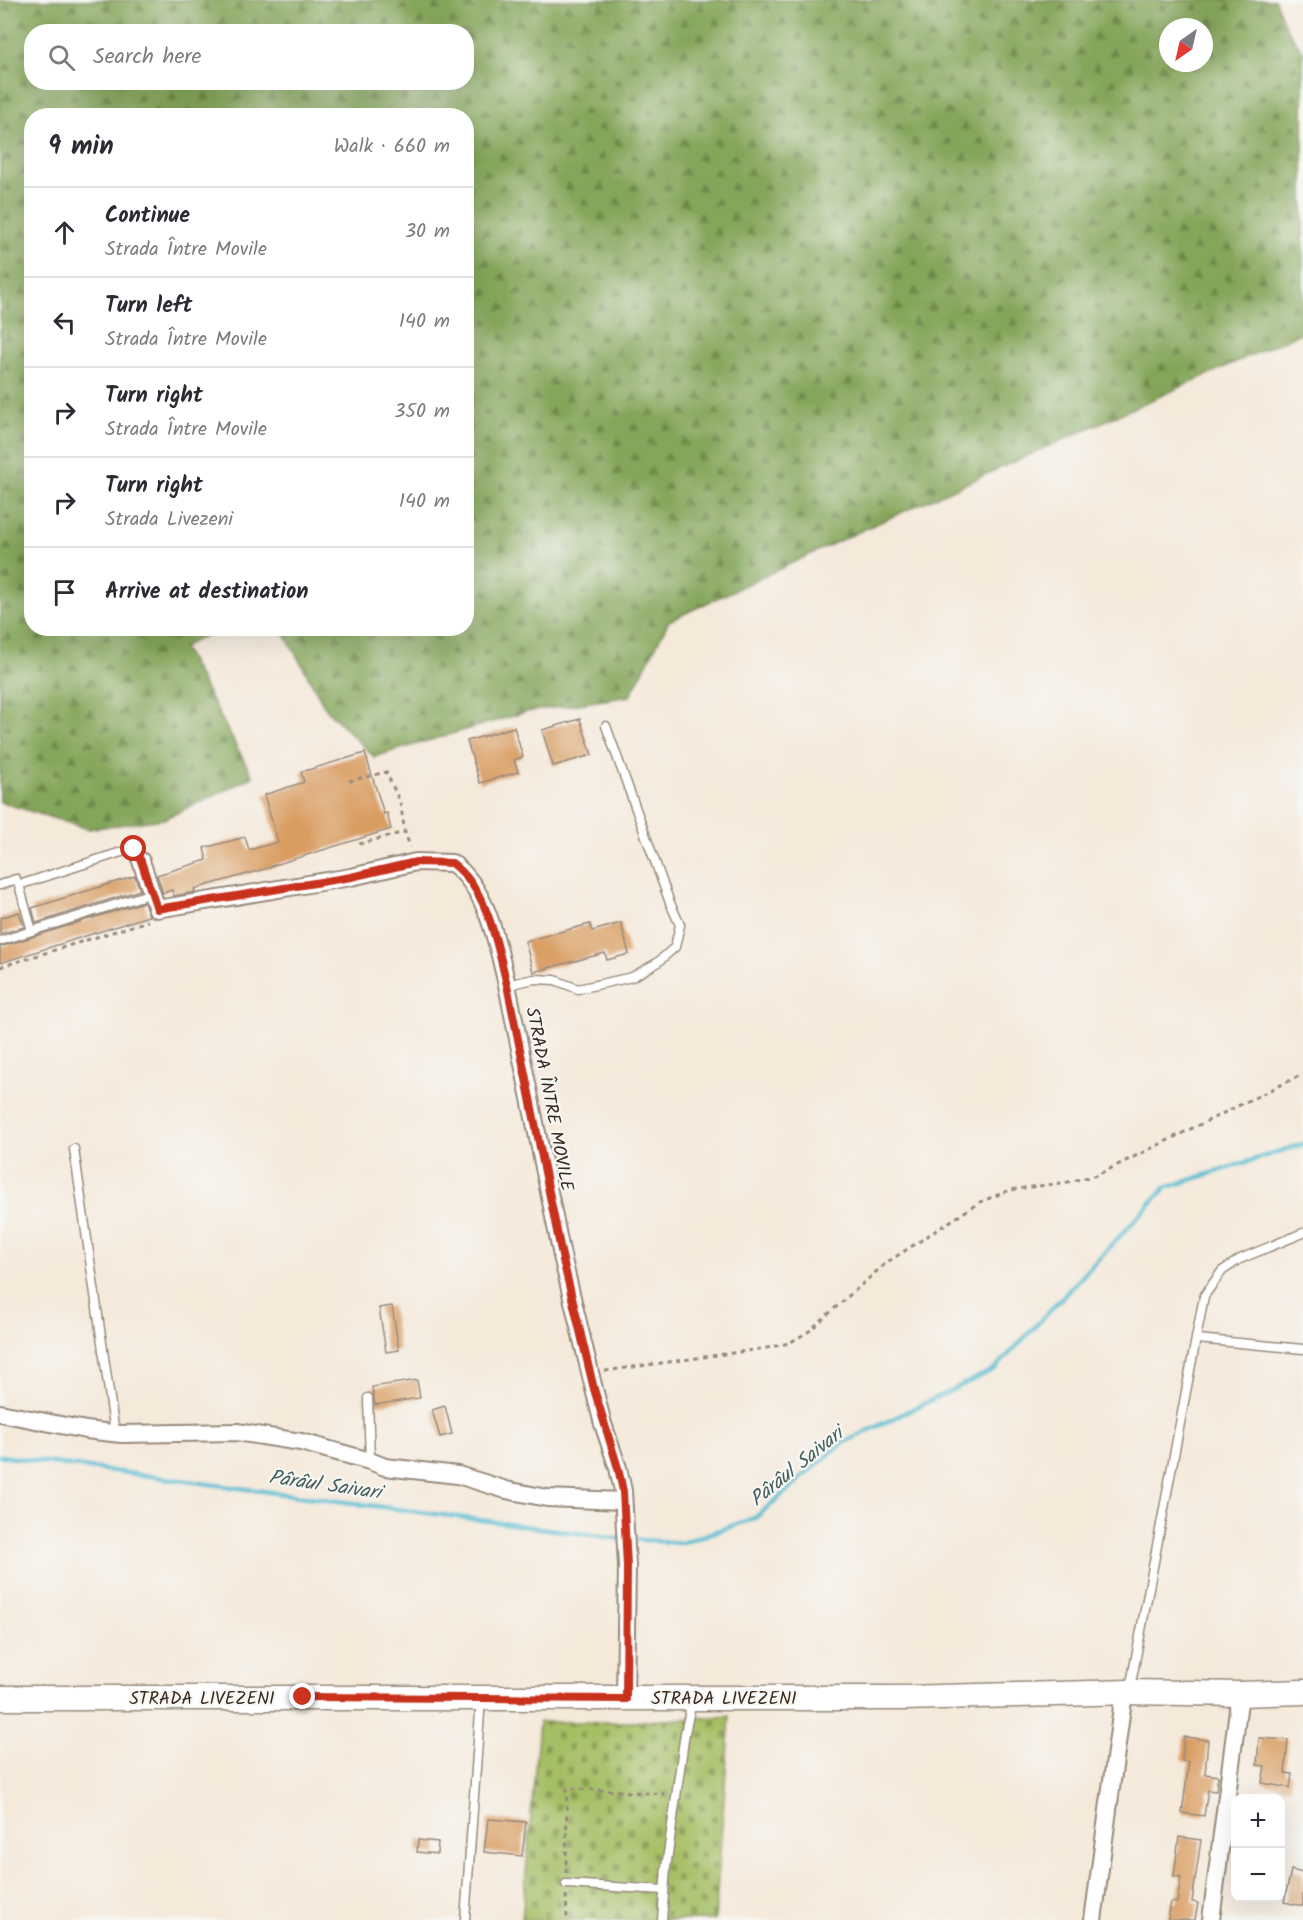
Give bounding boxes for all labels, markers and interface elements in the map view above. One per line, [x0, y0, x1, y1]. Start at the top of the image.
north arrow [1159, 18, 1213, 72]
search box [24, 24, 474, 90]
text: Search here [93, 40, 201, 75]
icon: search [45, 41, 78, 74]
text: 9 min [48, 126, 114, 168]
text: Walk · 660 m [334, 131, 450, 163]
text: Continue [105, 199, 190, 234]
icon: ahead [48, 216, 81, 249]
text: 30 m [405, 216, 450, 248]
text: Strada Între Movile [105, 234, 267, 266]
text: Turn left [105, 289, 192, 324]
icon: left [48, 306, 81, 339]
text: 140 m [399, 306, 450, 338]
text: Strada Între Movile [105, 324, 267, 356]
text: Turn right [105, 379, 203, 414]
icon: right [48, 396, 81, 429]
text: 350 m [394, 396, 450, 428]
text: Strada Între Movile [105, 414, 267, 446]
text: Turn right [105, 469, 203, 504]
icon: right [48, 486, 81, 519]
text: 140 m [399, 486, 450, 518]
text: Strada Livezeni [105, 504, 233, 536]
text: Arrive at destination [105, 575, 308, 610]
icon: arrive [48, 576, 81, 609]
route start [120, 835, 146, 861]
street label: STRADA ÎNTRE MOVILE [516, 1005, 581, 1194]
water label: Pârâul Saivari [743, 1417, 854, 1516]
water label: Pârâul Saivari [267, 1462, 387, 1510]
route end [289, 1683, 315, 1709]
street label: STRADA LIVEZENI [129, 1685, 275, 1714]
street label: STRADA LIVEZENI [651, 1685, 797, 1714]
map controls [1231, 1794, 1285, 1902]
button: + [1231, 1794, 1285, 1848]
button: − [1231, 1848, 1285, 1902]

